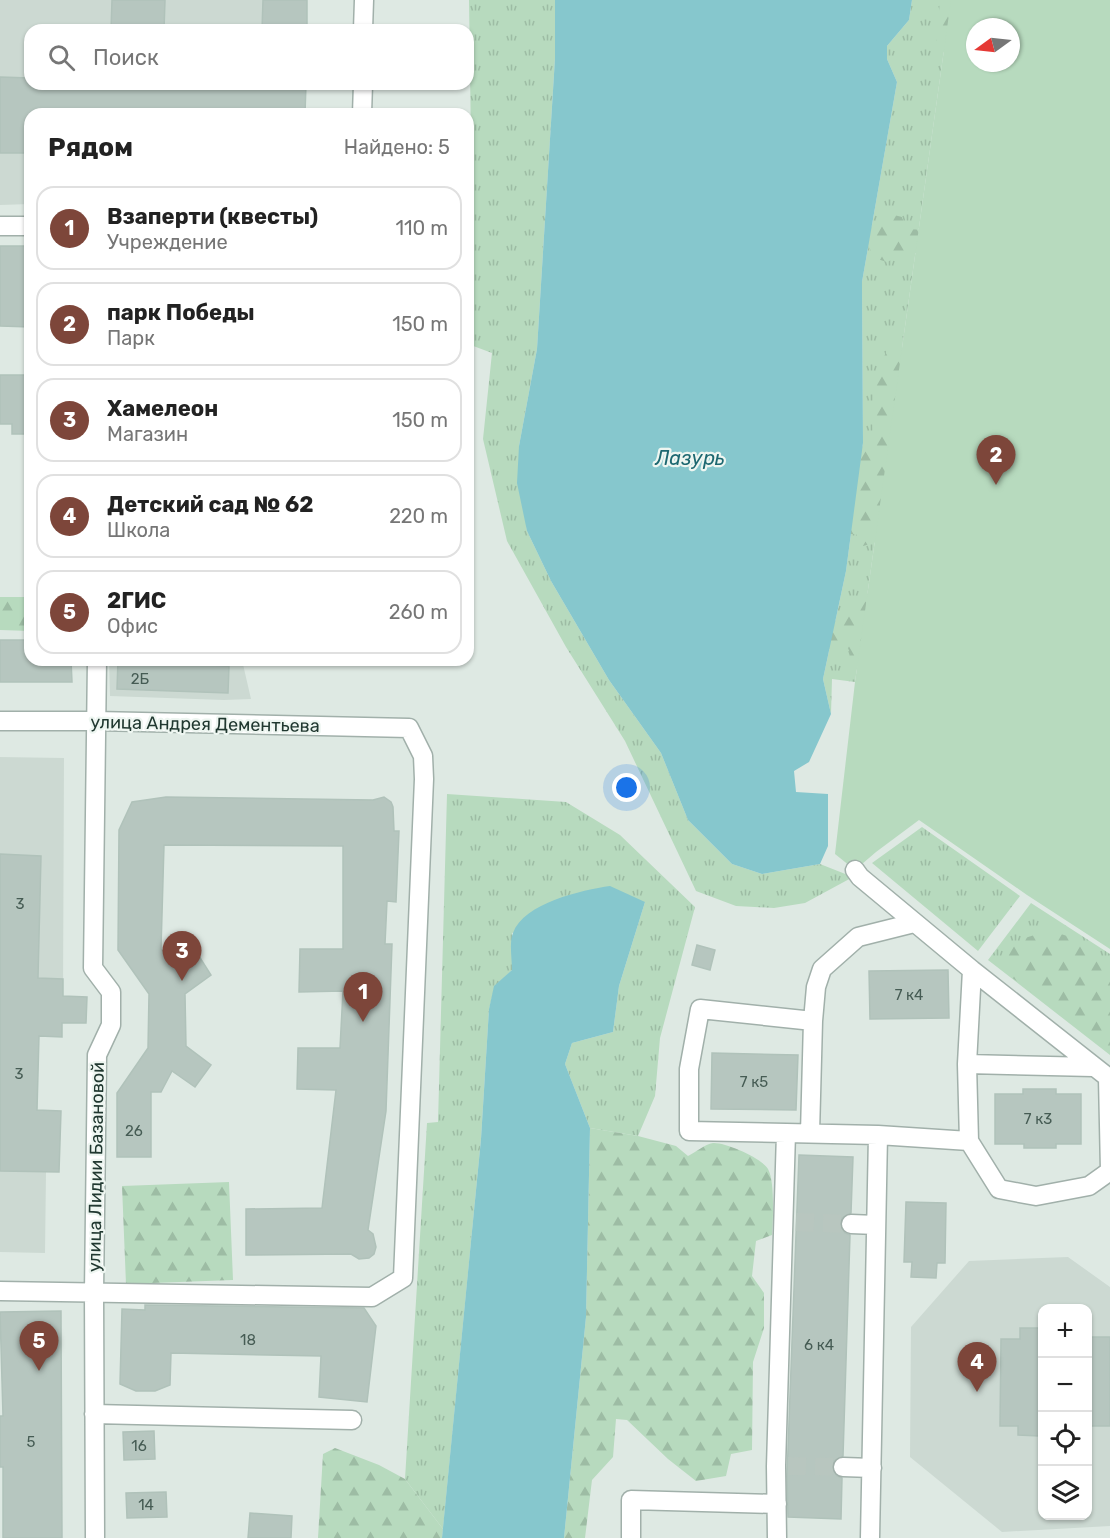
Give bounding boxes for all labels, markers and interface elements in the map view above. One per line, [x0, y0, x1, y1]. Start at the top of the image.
north arrow [966, 18, 1020, 72]
search box [24, 24, 474, 90]
icon: search [45, 41, 78, 74]
text: Поиск [93, 44, 159, 71]
text: Рядом [48, 132, 133, 163]
text: Найдено: 5 [344, 135, 450, 159]
text: Взаперти (квесты) [107, 203, 318, 230]
text: 1 [65, 216, 74, 240]
text: 110 m [396, 216, 448, 240]
text: Учреждение [107, 230, 228, 254]
text: парк Победы [107, 299, 255, 326]
text: 2 [63, 312, 76, 336]
text: 150 m [392, 312, 448, 336]
text: Парк [107, 326, 155, 350]
text: Хамелеон [107, 395, 218, 422]
text: 3 [63, 408, 76, 432]
text: 150 m [392, 408, 448, 432]
text: Магазин [107, 422, 188, 446]
pin: 2 [976, 436, 1016, 485]
water label: Лазурь [654, 446, 725, 470]
text: Детский сад № 62 [107, 491, 314, 518]
text: 4 [63, 504, 76, 528]
text: 220 m [389, 504, 448, 528]
text: Школа [107, 518, 170, 542]
text: 2ГИС [107, 587, 166, 614]
text: 5 [63, 600, 76, 624]
text: 260 m [389, 600, 448, 624]
text: Офис [107, 614, 158, 638]
house number: 2Б [131, 670, 150, 688]
street label: улица Андрея Дементьева [90, 711, 320, 737]
your location [612, 773, 641, 802]
house number: 3 [15, 895, 25, 913]
pin: 3 [162, 932, 201, 981]
pin: 1 [344, 972, 382, 1022]
house number: 7 к4 [895, 986, 923, 1004]
street label: улица Лидии Базановой [83, 1062, 109, 1272]
house number: 3 [14, 1065, 24, 1083]
house number: 7 к5 [740, 1073, 768, 1091]
house number: 7 к3 [1024, 1110, 1052, 1128]
house number: 26 [125, 1122, 143, 1140]
map controls [1038, 1304, 1092, 1520]
button: + [1038, 1304, 1092, 1358]
pin: 5 [20, 1322, 58, 1371]
house number: 18 [240, 1331, 256, 1349]
house number: 6 к4 [804, 1336, 834, 1354]
pin: 4 [958, 1342, 996, 1392]
button: − [1038, 1358, 1092, 1412]
button: locate [1038, 1412, 1092, 1466]
house number: 5 [27, 1433, 36, 1451]
house number: 16 [131, 1437, 147, 1455]
button: layers [1038, 1466, 1092, 1520]
house number: 14 [138, 1496, 154, 1514]

